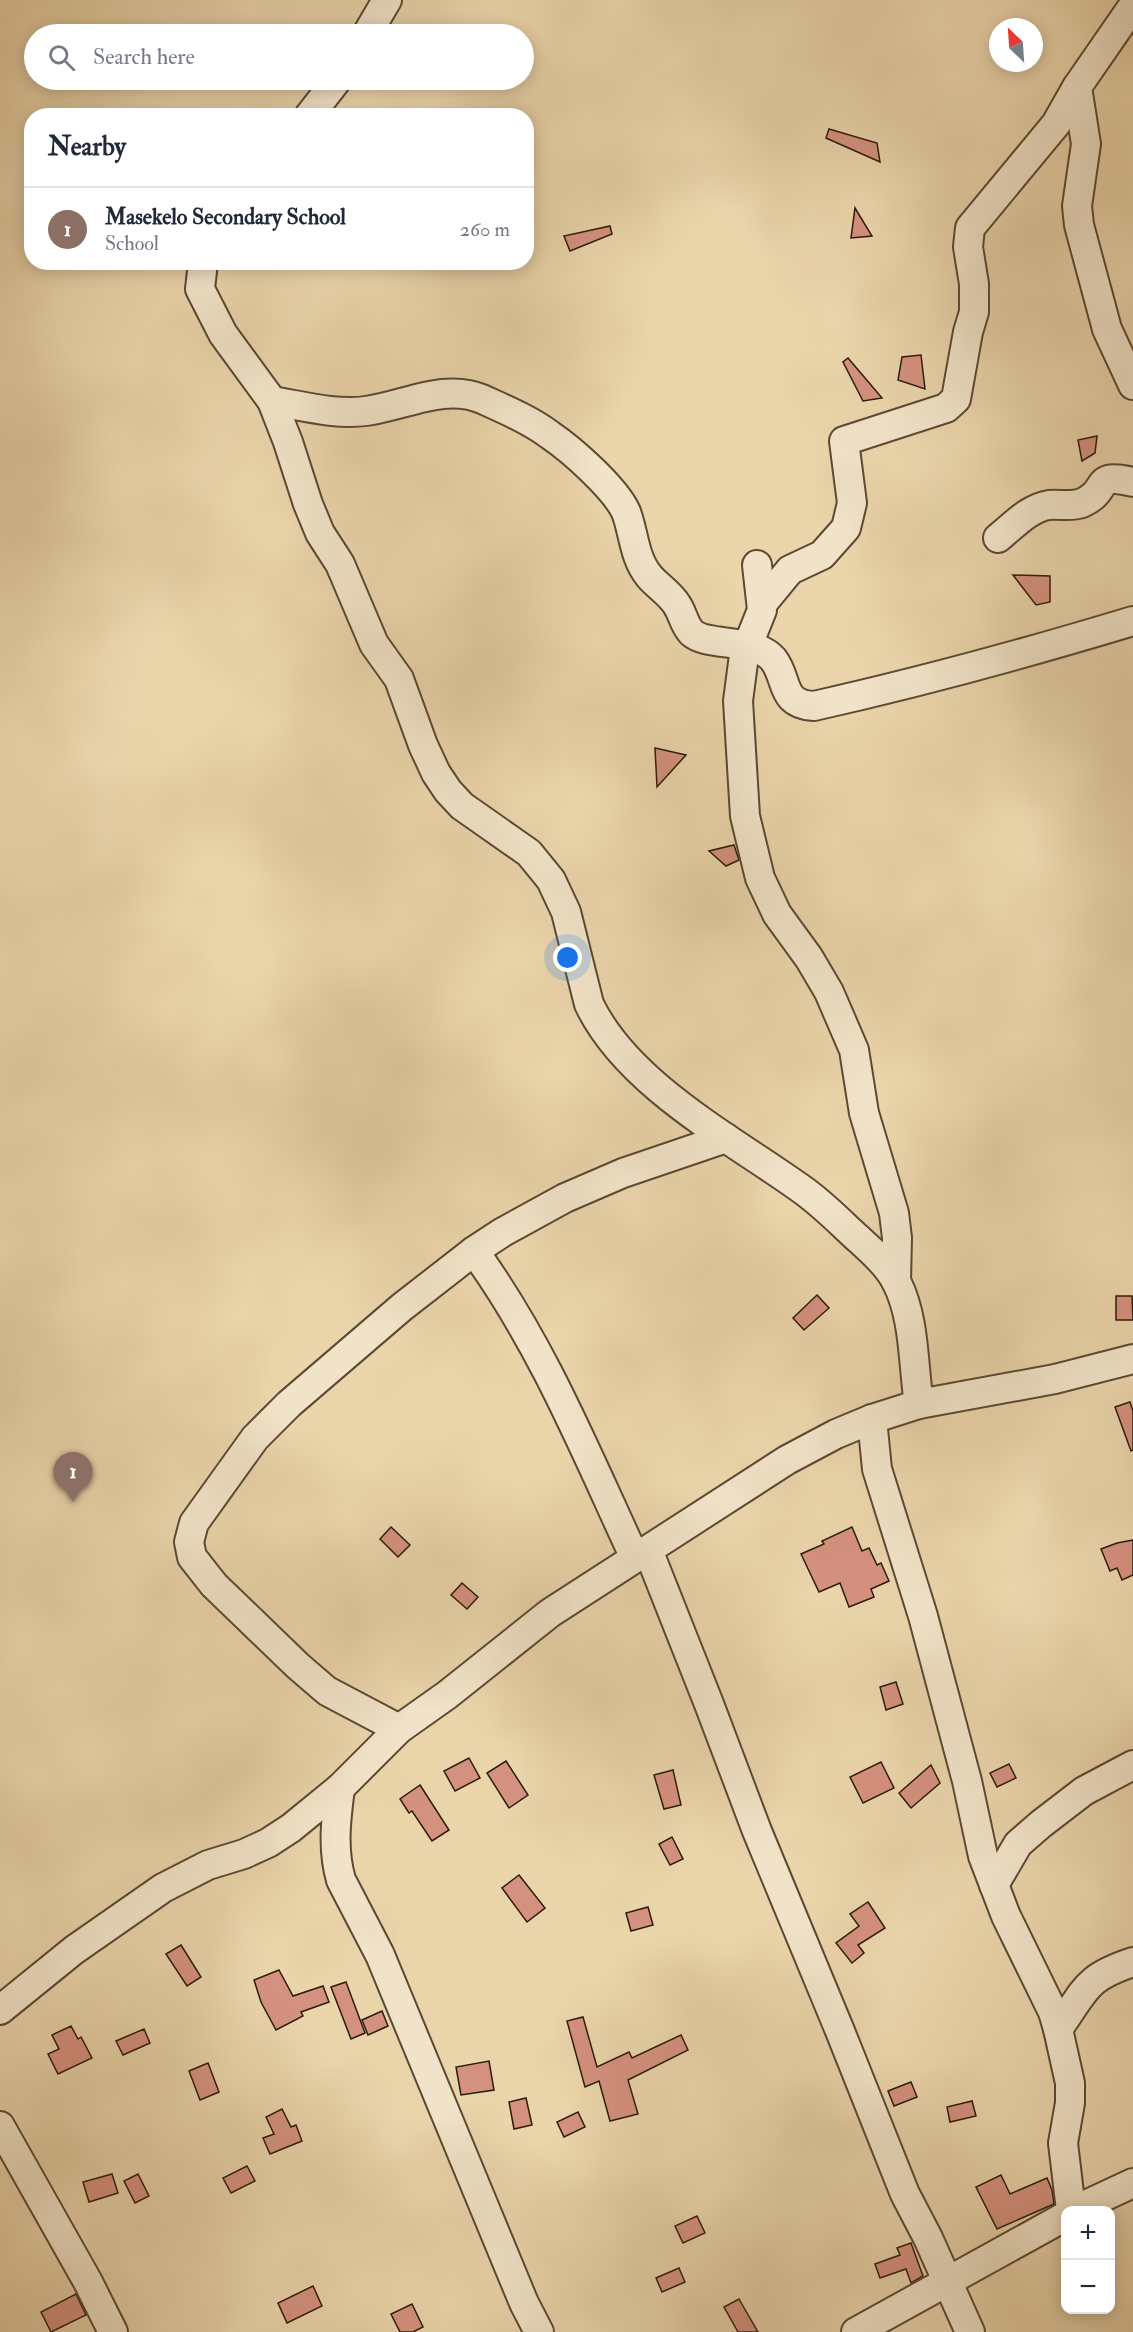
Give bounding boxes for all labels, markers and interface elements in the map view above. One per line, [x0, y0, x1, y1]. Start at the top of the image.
north arrow [989, 18, 1043, 72]
search box [24, 24, 534, 90]
icon: search [45, 41, 78, 74]
text: Search here [93, 43, 195, 71]
text: Nearby [48, 131, 126, 163]
text: Masekelo Secondary School [105, 203, 346, 231]
text: 1 [64, 217, 71, 242]
text: 260 m [460, 217, 510, 242]
text: School [105, 231, 159, 256]
your location [553, 943, 582, 972]
pin: 1 [54, 1452, 92, 1502]
map controls [1061, 2206, 1115, 2314]
button: + [1061, 2206, 1115, 2260]
button: − [1061, 2260, 1115, 2314]

